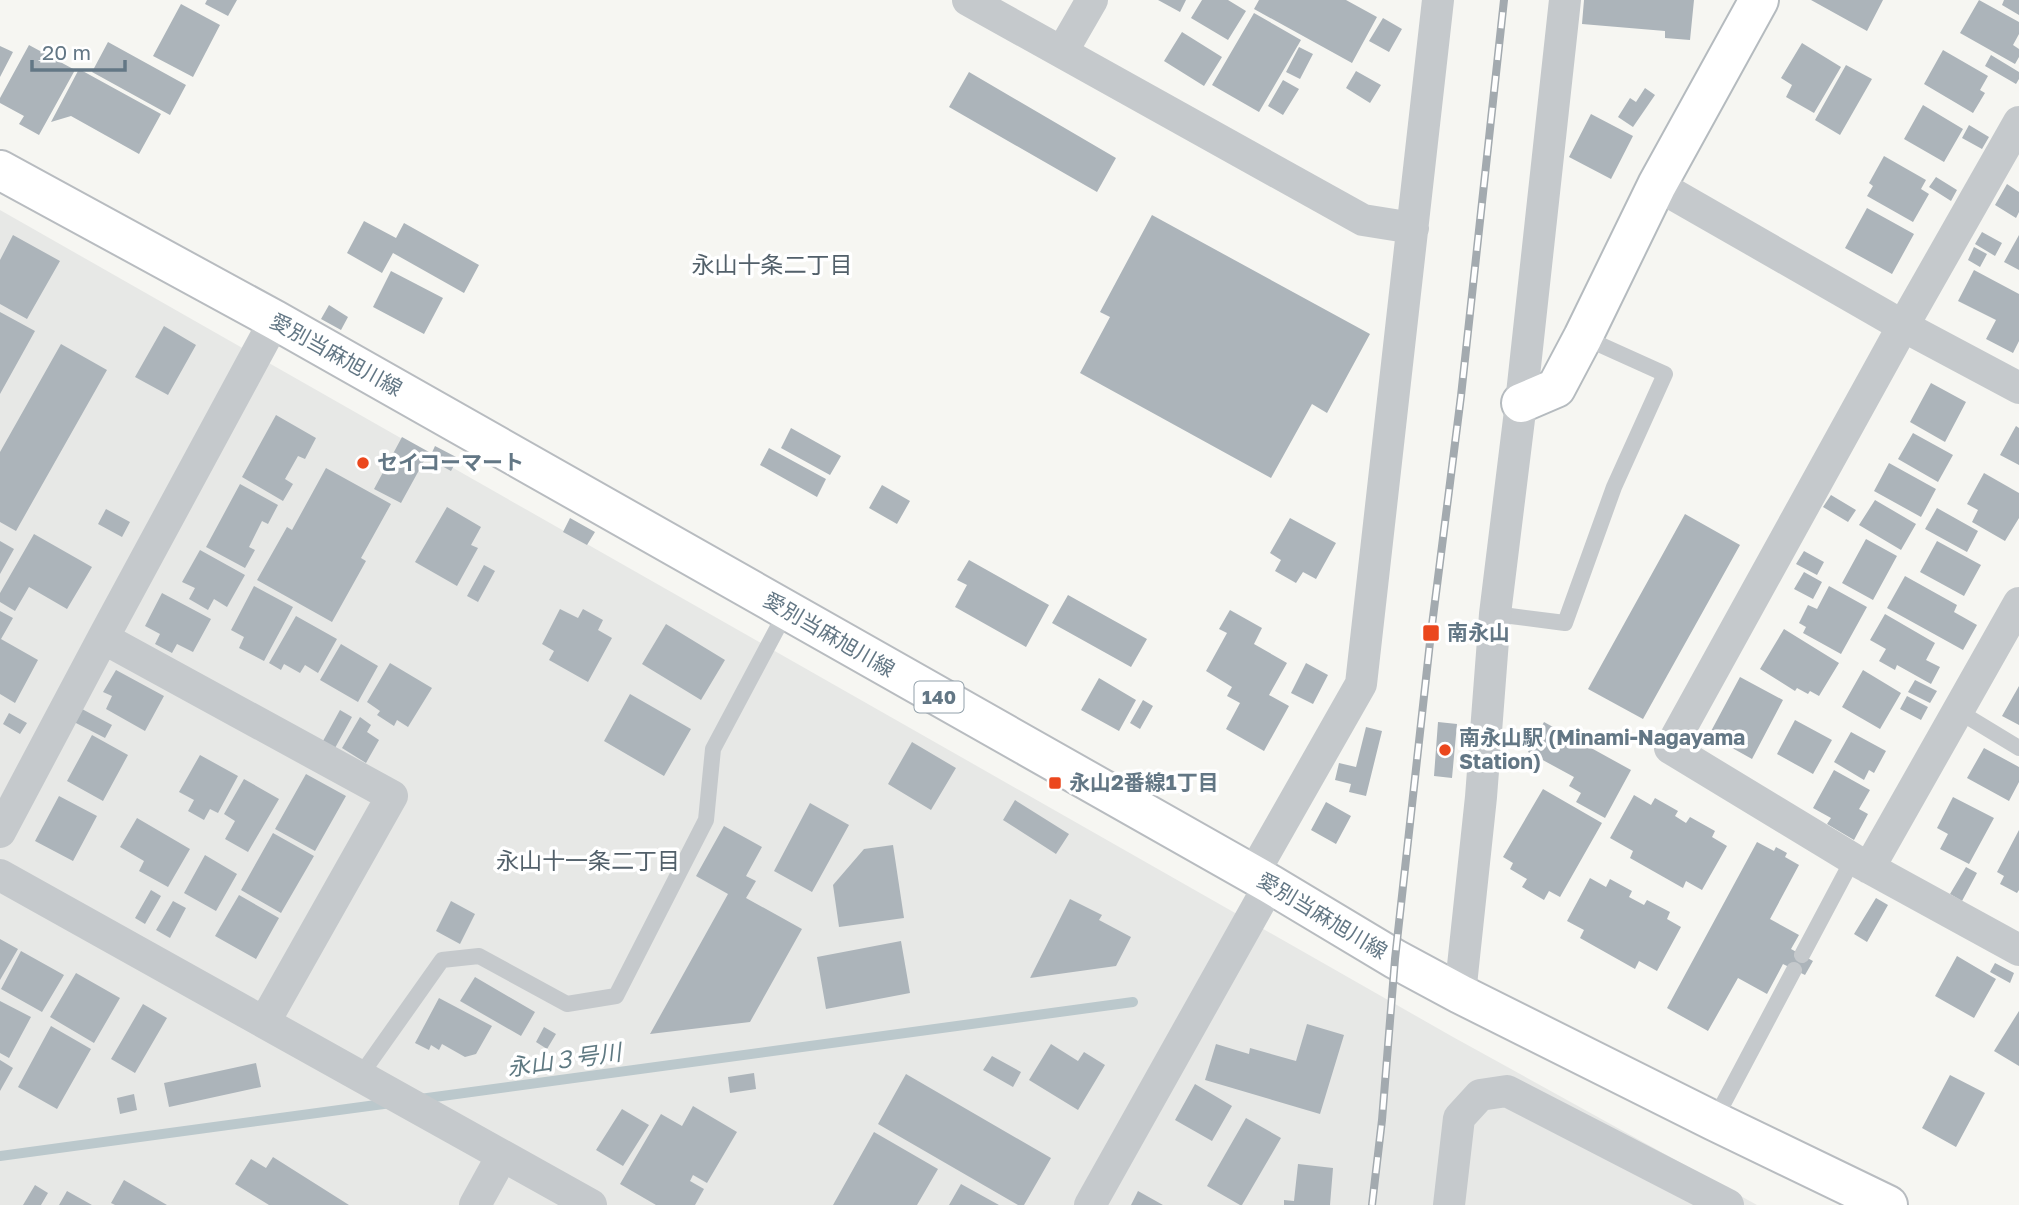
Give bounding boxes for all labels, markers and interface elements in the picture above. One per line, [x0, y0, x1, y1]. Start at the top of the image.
scale bar [32, 28, 124, 72]
text: 20 m [42, 39, 91, 65]
district label: 永山十条二丁目 [692, 250, 853, 278]
street label: 愛別当麻旭川線 [266, 307, 407, 401]
place label: セイコーマート [377, 449, 524, 475]
marker: セイコーマート [355, 455, 371, 471]
street label: 愛別当麻旭川線 [759, 586, 900, 682]
place label: 南永山 [1447, 619, 1510, 645]
marker: 南永山 [1421, 623, 1441, 643]
road number: 140 [914, 682, 964, 712]
place label: 南永山駅 (Minami-Nagayama Station) [1459, 724, 1745, 774]
marker: 南永山駅 (Minami-Nagayama Station) [1437, 742, 1453, 758]
place label: 永山2番線1丁目 [1069, 769, 1219, 795]
marker: 永山2番線1丁目 [1047, 775, 1063, 791]
district label: 永山十一条二丁目 [496, 846, 680, 874]
street label: 愛別当麻旭川線 [1253, 866, 1392, 964]
water label: 永山３号川 [505, 1037, 626, 1081]

